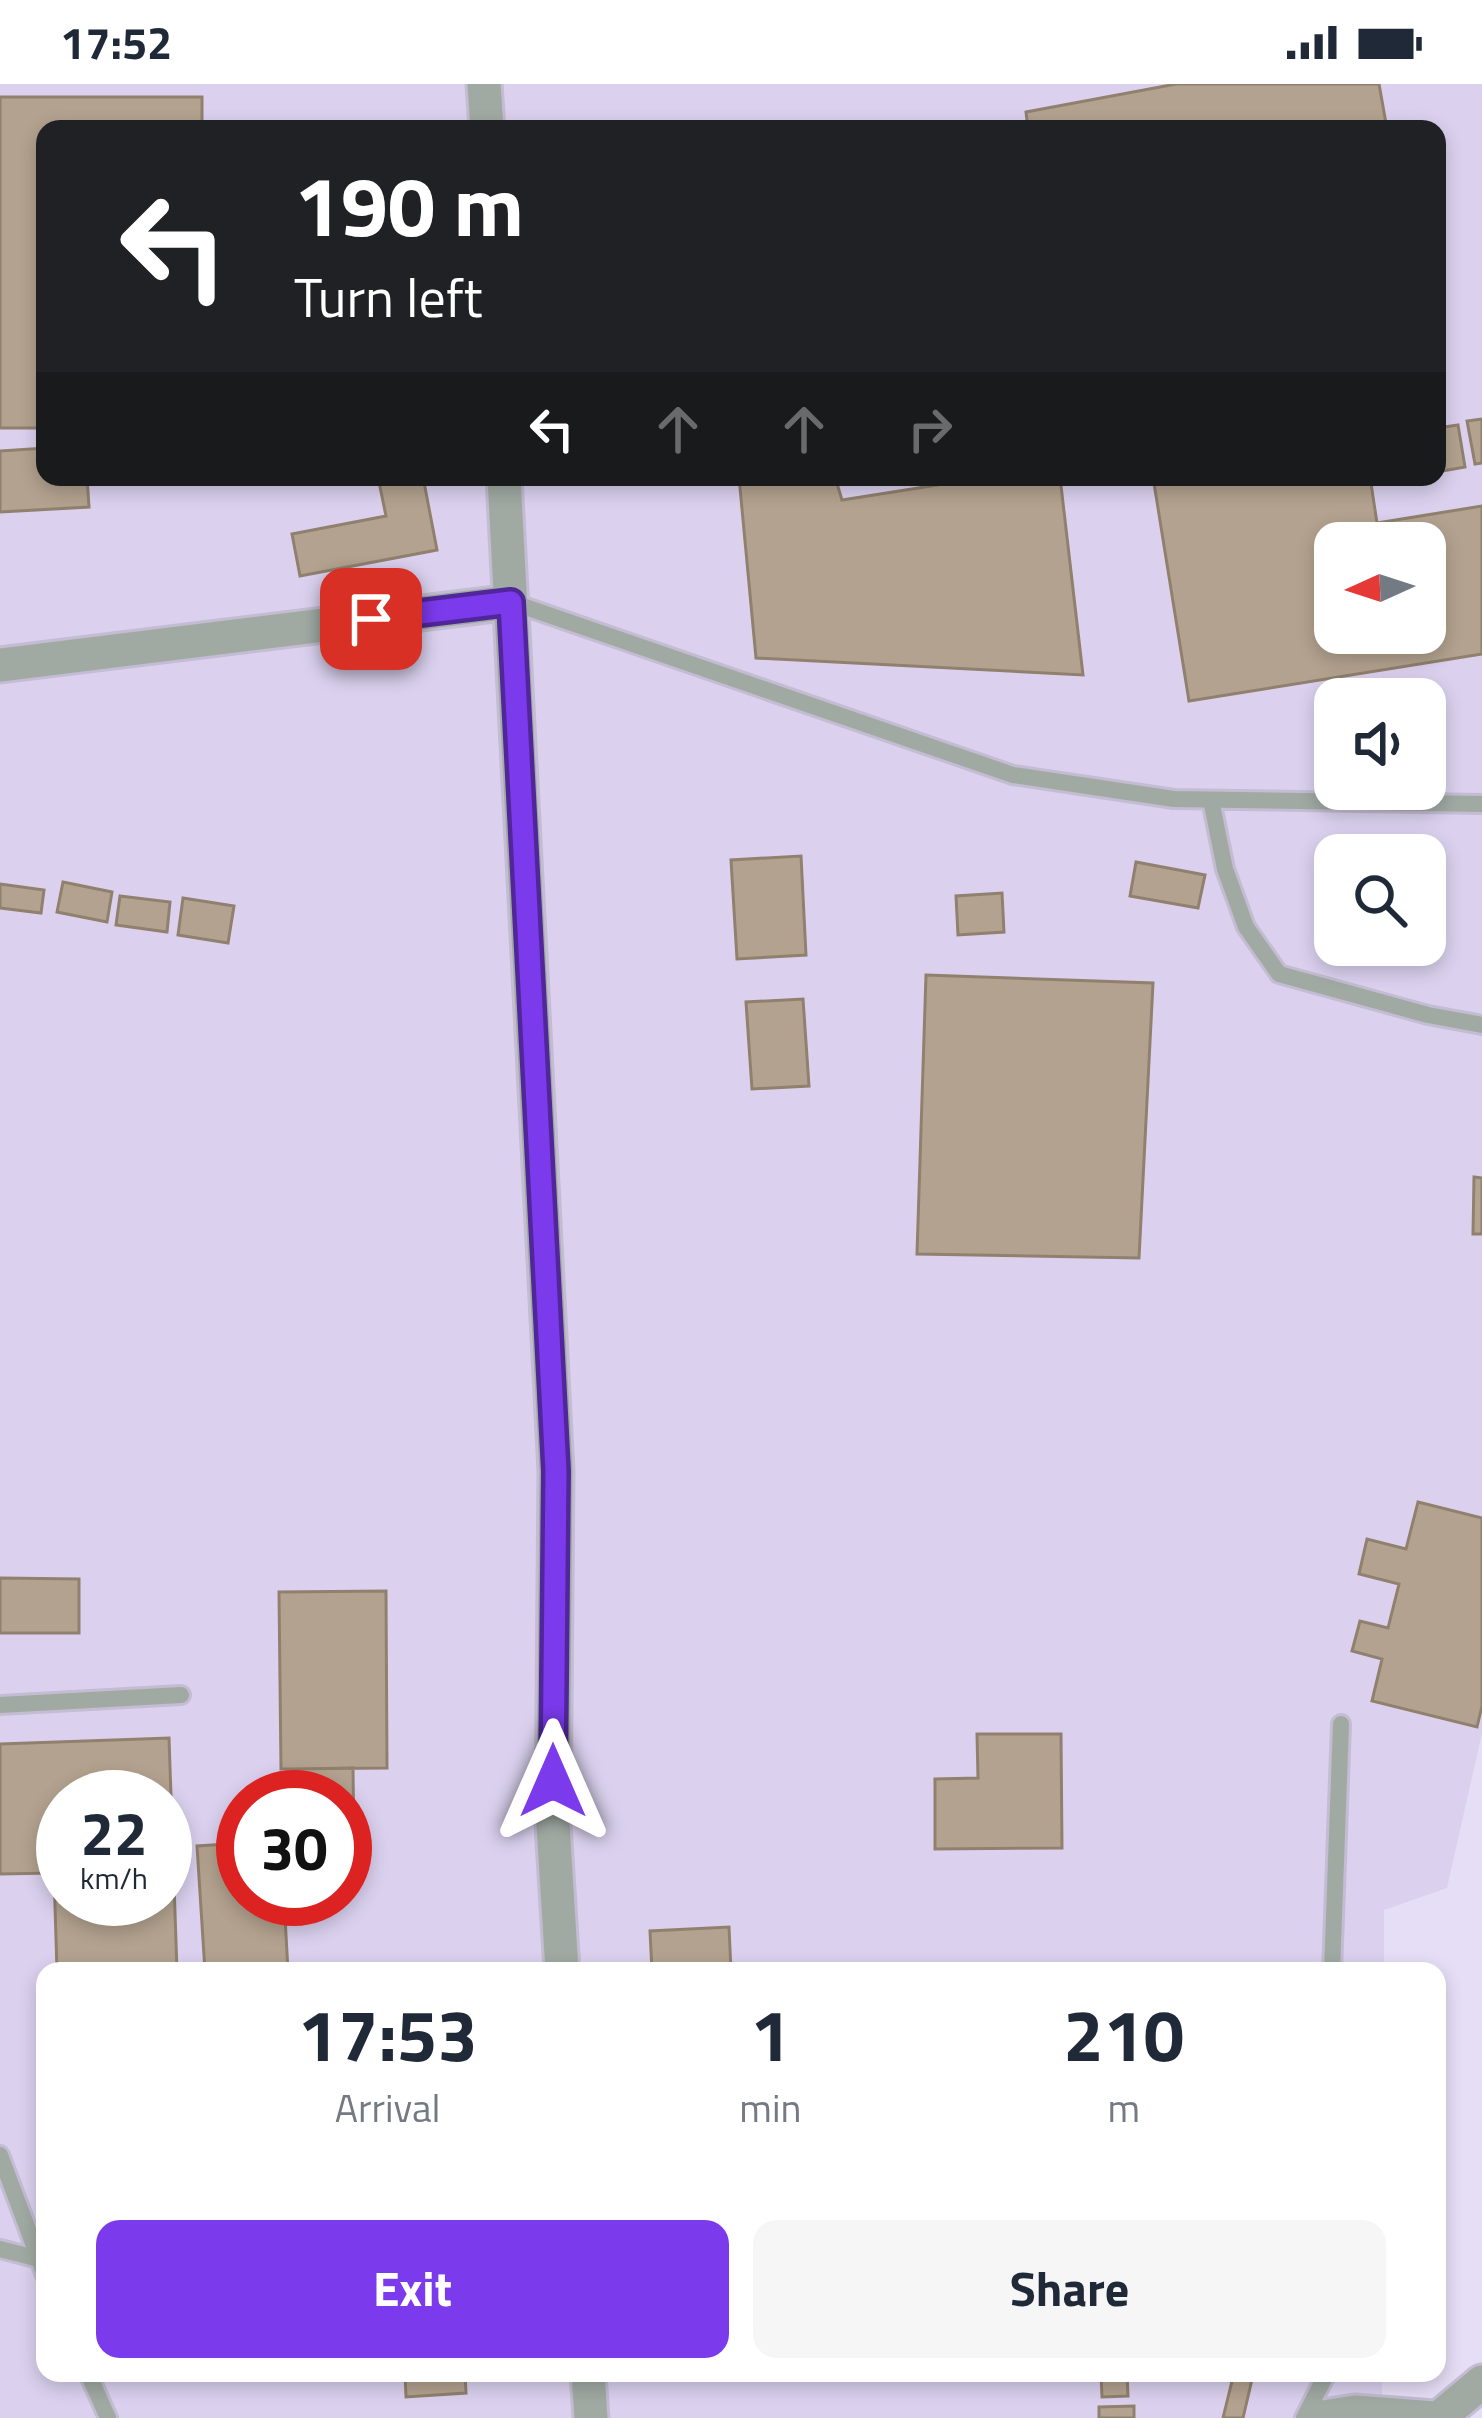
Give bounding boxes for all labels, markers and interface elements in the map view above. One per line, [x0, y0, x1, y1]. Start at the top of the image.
text: 17:52 [60, 8, 172, 76]
text: 190 m [294, 141, 524, 269]
icon: left [96, 168, 252, 324]
text: Turn left [294, 256, 483, 338]
icon: left [519, 396, 585, 462]
icon: ahead [645, 396, 711, 462]
icon: ahead [771, 396, 837, 462]
icon: right [897, 396, 963, 462]
north arrow [1314, 522, 1446, 654]
map controls [1314, 522, 1446, 966]
pin [320, 568, 422, 670]
icon: arrive [338, 586, 404, 652]
button: sound [1314, 678, 1446, 810]
button: search [1314, 834, 1446, 966]
position arrow [490, 1718, 616, 1844]
speed limit sign: 30 [216, 1770, 372, 1926]
text: 22 [80, 1787, 148, 1878]
text: km/h [80, 1855, 148, 1901]
text: 17:53 [298, 1979, 478, 2089]
text: 1 [750, 1979, 791, 2089]
text: 210 [1063, 1979, 1184, 2089]
text: Arrival [335, 2078, 441, 2137]
text: min [739, 2078, 801, 2137]
text: m [1107, 2078, 1140, 2137]
button: Exit [96, 2220, 729, 2358]
button: Share [753, 2220, 1386, 2358]

